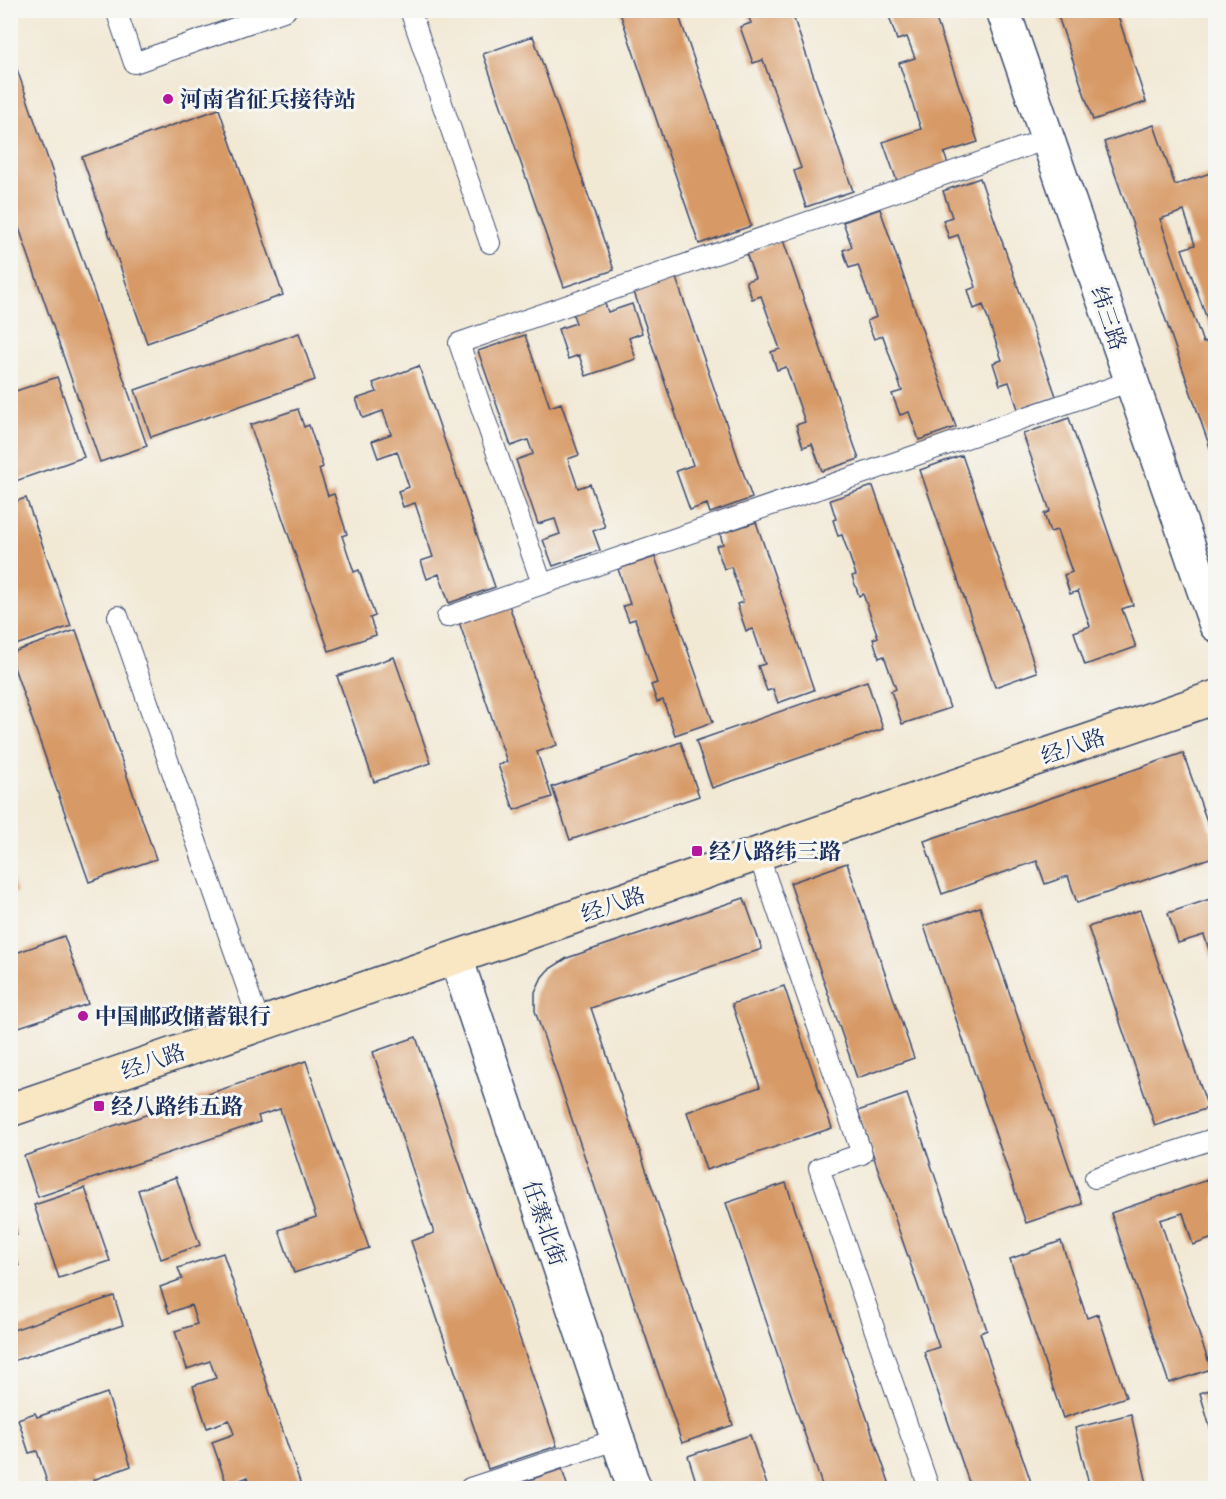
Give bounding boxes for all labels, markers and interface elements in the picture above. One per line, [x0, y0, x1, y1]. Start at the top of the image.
place label: 河南省征兵接待站 [180, 87, 356, 114]
marker: 河南省征兵接待站 [161, 92, 175, 106]
street label: 纬三路 [1084, 283, 1131, 354]
street label: 经八路 [1038, 724, 1109, 771]
place label: 经八路纬三路 [709, 839, 841, 866]
marker: 经八路纬三路 [690, 844, 704, 858]
street label: 经八路 [578, 882, 649, 929]
place label: 中国邮政储蓄银行 [95, 1004, 271, 1031]
marker: 中国邮政储蓄银行 [76, 1009, 90, 1023]
street label: 经八路 [118, 1039, 189, 1086]
place label: 经八路纬五路 [111, 1094, 243, 1121]
marker: 经八路纬五路 [92, 1099, 106, 1113]
street label: 任寨北街 [516, 1177, 571, 1269]

